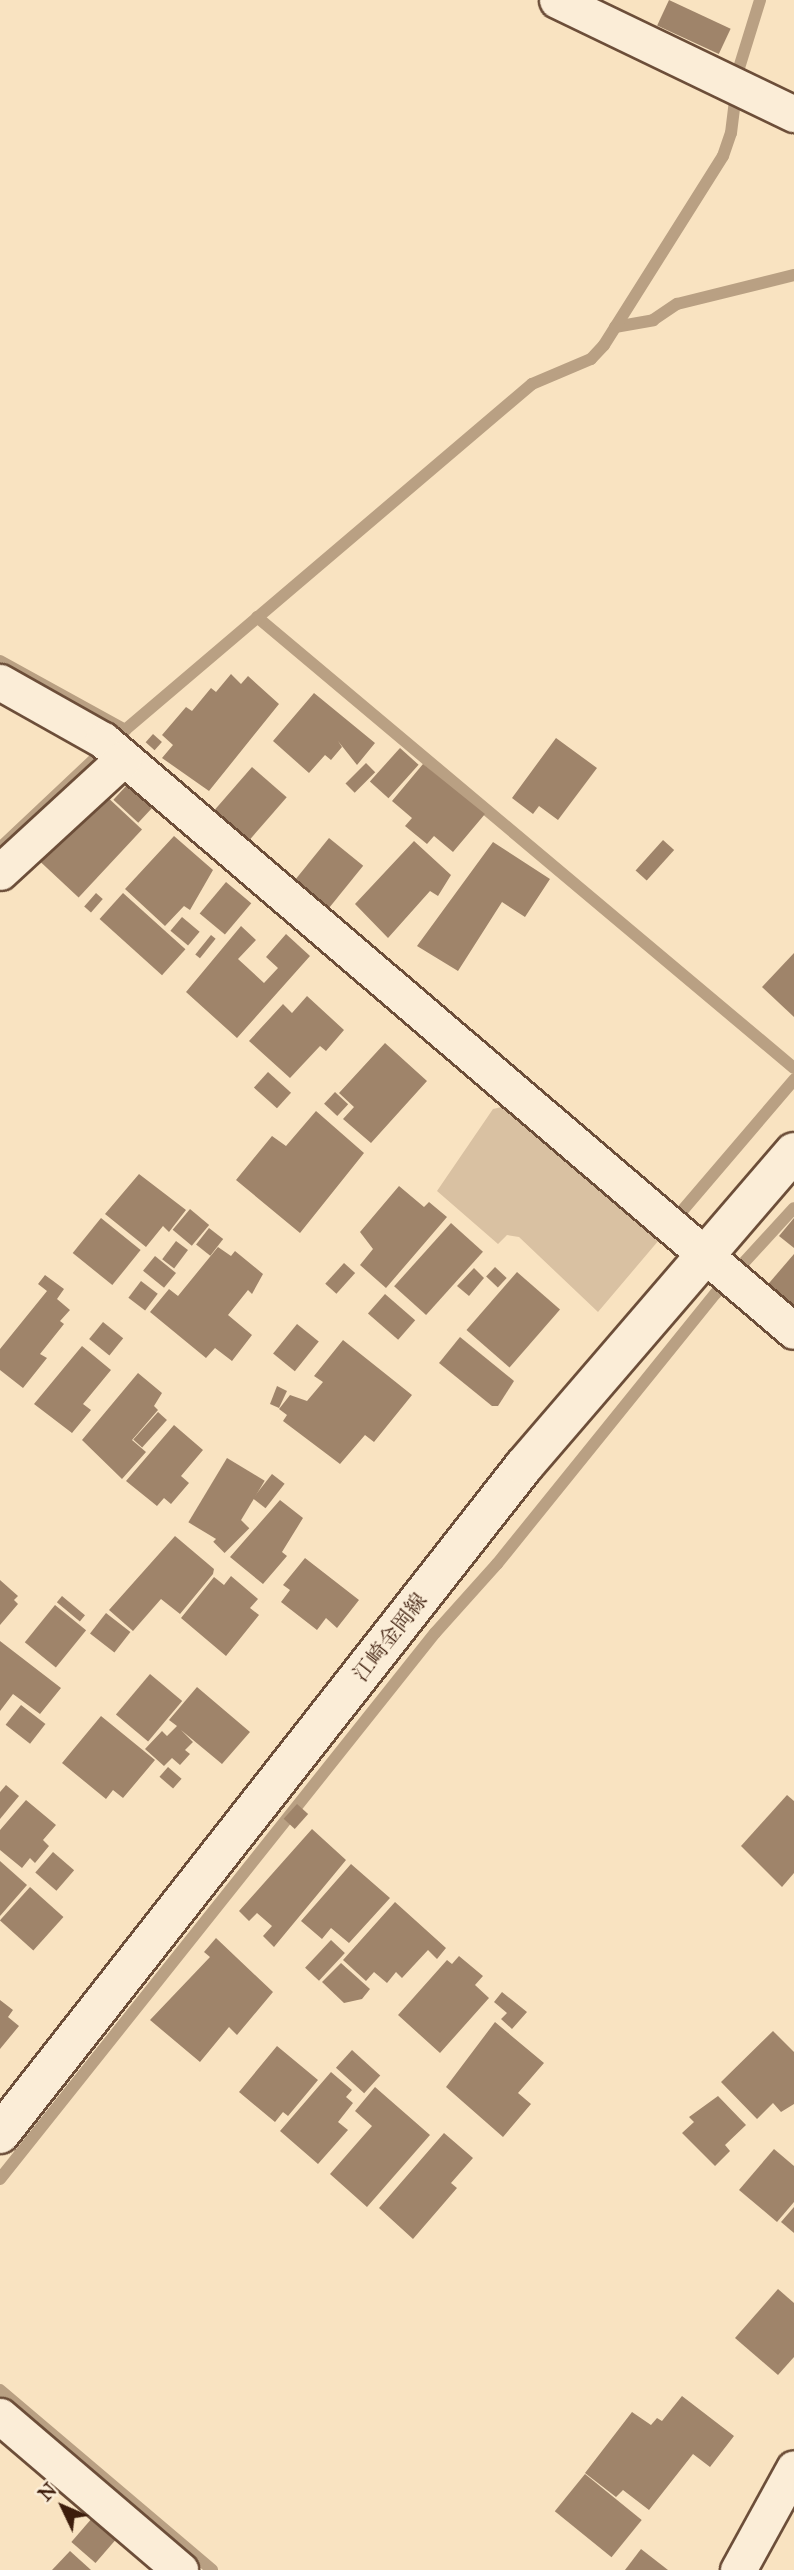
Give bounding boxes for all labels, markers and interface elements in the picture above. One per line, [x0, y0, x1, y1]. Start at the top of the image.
street label: 江崎金岡線 [348, 1588, 432, 1686]
north arrow [28, 2472, 98, 2542]
text: N [34, 2478, 61, 2506]

